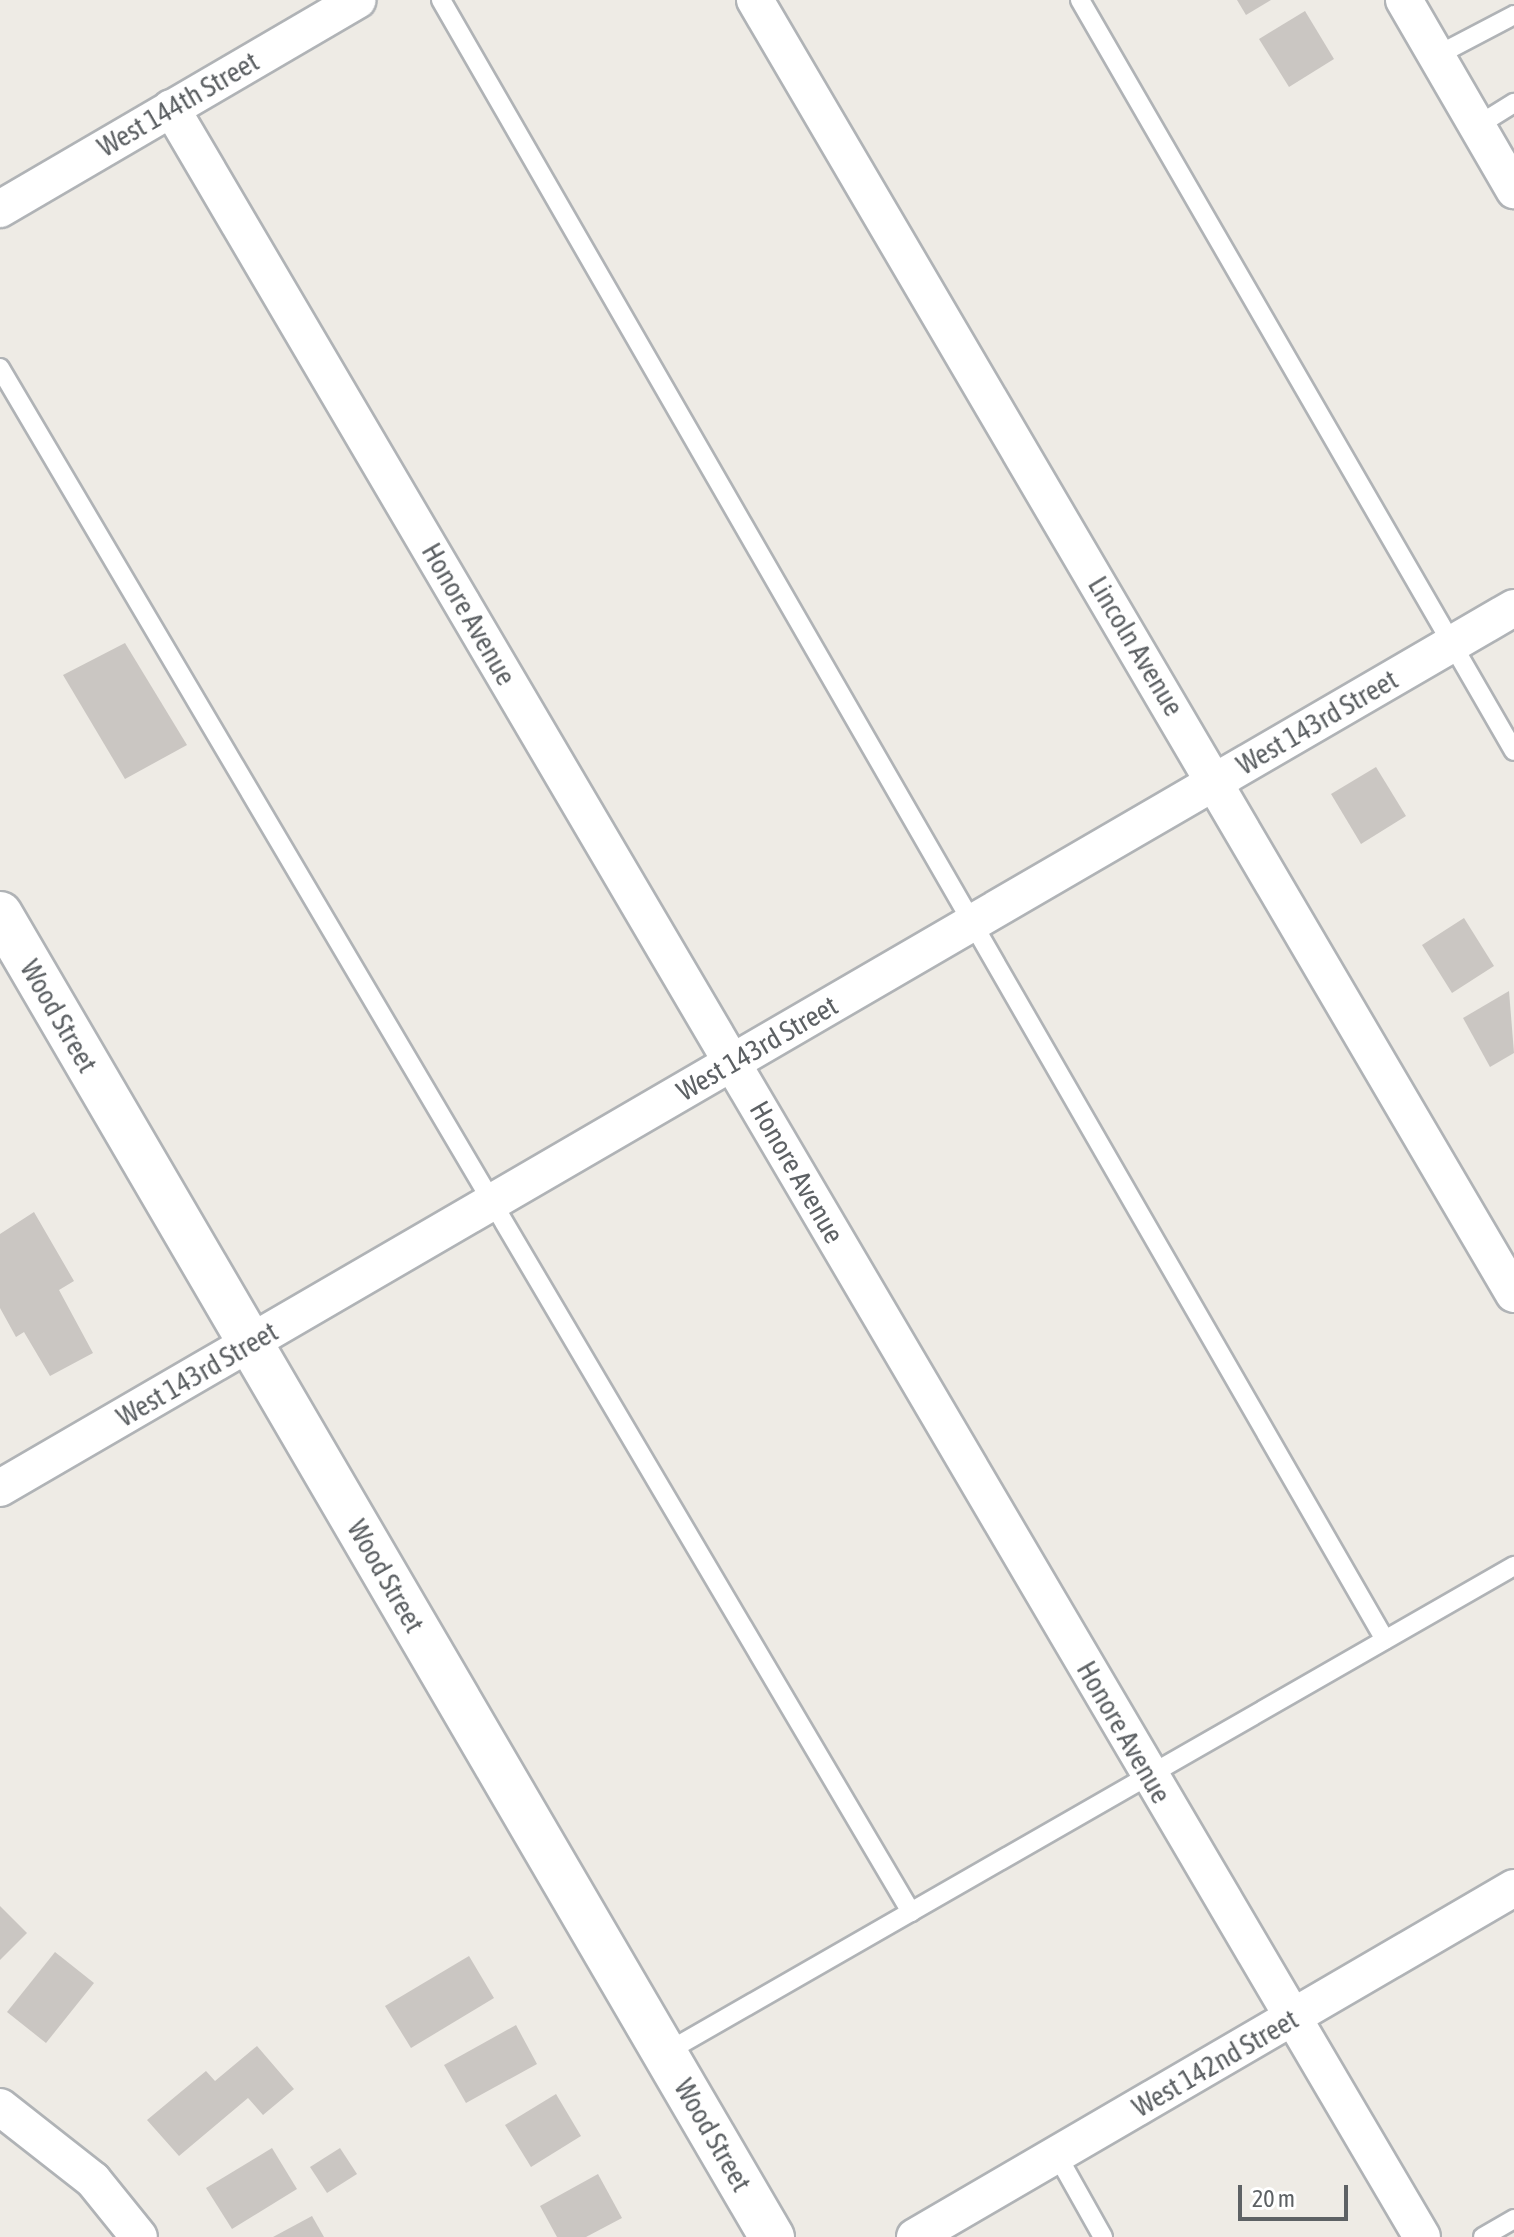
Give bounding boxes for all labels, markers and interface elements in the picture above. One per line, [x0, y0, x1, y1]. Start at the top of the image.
street label: West 144th Street [92, 44, 264, 164]
street label: Honore Avenue [415, 537, 523, 691]
street label: Lincoln Avenue [1081, 570, 1191, 722]
street label: West 143rd Street [1231, 662, 1403, 782]
street label: Wood Street [13, 954, 105, 1078]
street label: West 143rd Street [671, 988, 843, 1108]
street label: Honore Avenue [743, 1095, 851, 1249]
street label: West 143rd Street [111, 1314, 283, 1434]
street label: Wood Street [340, 1514, 432, 1638]
street label: Honore Avenue [1070, 1655, 1178, 1809]
street label: West 142nd Street [1126, 2002, 1304, 2124]
street label: Wood Street [667, 2073, 759, 2197]
scale bar [1242, 2169, 1352, 2219]
text: 20 m [1252, 2185, 1295, 2212]

